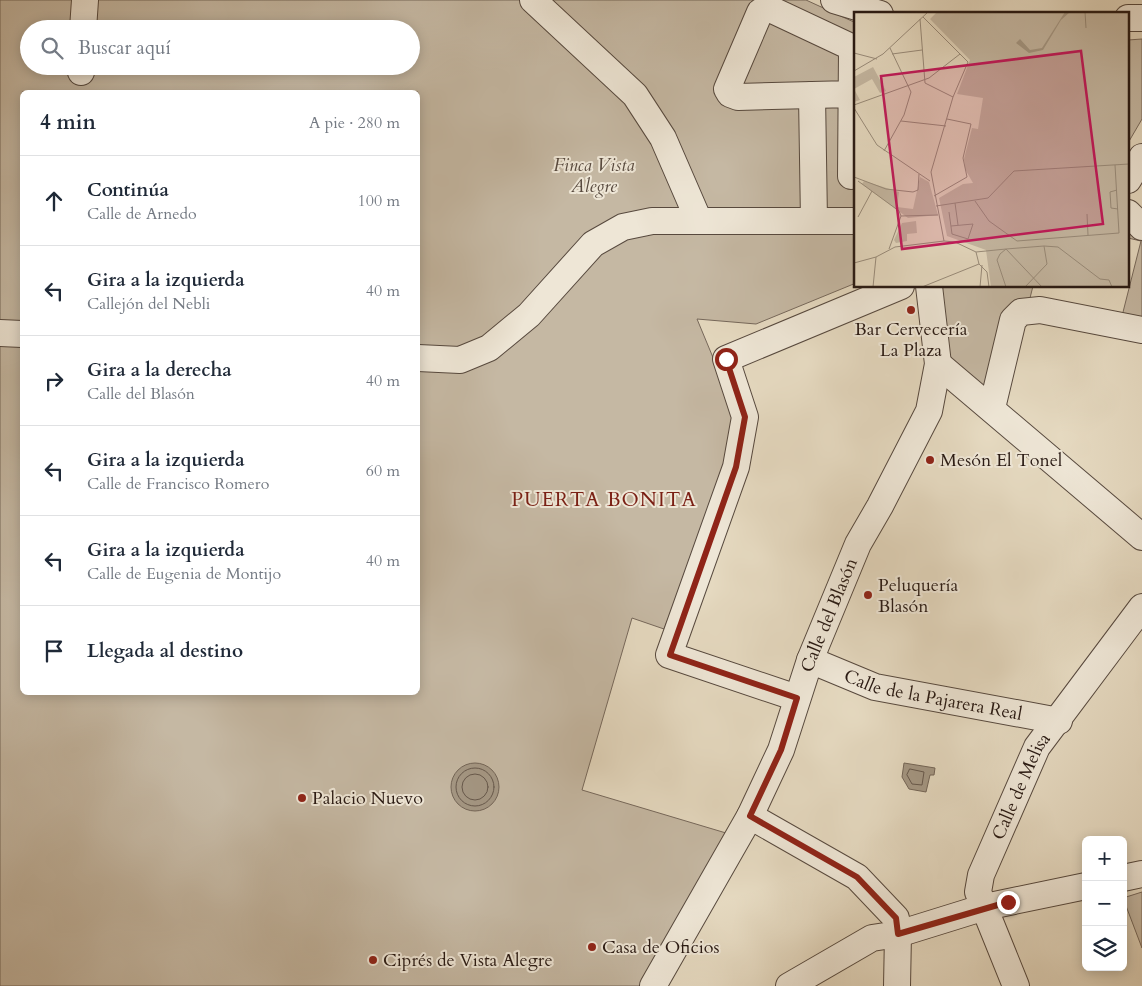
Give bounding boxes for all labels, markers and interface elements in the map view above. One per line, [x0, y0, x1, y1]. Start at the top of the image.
inset map [854, 12, 1130, 288]
search box [20, 20, 420, 75]
icon: search [38, 34, 66, 62]
text: Buscar aquí [78, 35, 171, 61]
text: 4 min [40, 108, 96, 137]
text: A pie · 280 m [309, 112, 400, 134]
park label: Finca Vista Alegre [554, 153, 635, 199]
text: Continúa [87, 177, 169, 203]
icon: ahead [40, 187, 68, 215]
text: 100 m [358, 190, 400, 212]
text: Calle de Arnedo [87, 203, 197, 225]
text: Gira a la izquierda [87, 267, 245, 293]
icon: left [40, 277, 68, 305]
text: 40 m [366, 280, 400, 302]
text: Callejón del Nebli [87, 293, 210, 315]
marker: Bar Cervecería La Plaza [905, 304, 917, 316]
place label: Bar Cervecería La Plaza [855, 317, 968, 363]
route start [715, 348, 738, 371]
text: Gira a la derecha [87, 357, 232, 383]
icon: right [40, 367, 68, 395]
text: 40 m [366, 370, 400, 392]
text: Calle del Blasón [87, 383, 195, 405]
text: Gira a la izquierda [87, 447, 245, 473]
place label: Mesón El Tonel [940, 448, 1063, 473]
marker: Mesón El Tonel [924, 454, 936, 466]
icon: left [40, 457, 68, 485]
text: 60 m [366, 460, 400, 482]
text: Calle de Francisco Romero [87, 473, 269, 495]
district label: PUERTA BONITA [511, 486, 697, 513]
text: Gira a la izquierda [87, 537, 245, 563]
icon: left [40, 547, 68, 575]
text: 40 m [366, 550, 400, 572]
street label: Calle del Blasón [795, 553, 864, 675]
text: Calle de Eugenia de Montijo [87, 563, 281, 585]
place label: Peluquería Blasón [878, 573, 959, 619]
marker: Peluquería Blasón [862, 589, 874, 601]
icon: arrive [40, 637, 68, 665]
text: Llegada al destino [87, 638, 243, 664]
street label: Calle de la Pajarera Real [840, 664, 1025, 727]
street label: Calle de Melisa [986, 728, 1057, 844]
place label: Palacio Nuevo [312, 786, 423, 811]
marker: Palacio Nuevo [296, 792, 308, 804]
map controls [1082, 836, 1127, 971]
button: + [1082, 836, 1127, 881]
button: − [1082, 881, 1127, 926]
route end [997, 891, 1020, 914]
button: layers [1082, 926, 1127, 971]
place label: Casa de Oficios [602, 935, 719, 960]
marker: Casa de Oficios [586, 941, 598, 953]
place label: Ciprés de Vista Alegre [383, 948, 553, 973]
marker: Ciprés de Vista Alegre [367, 954, 379, 966]

